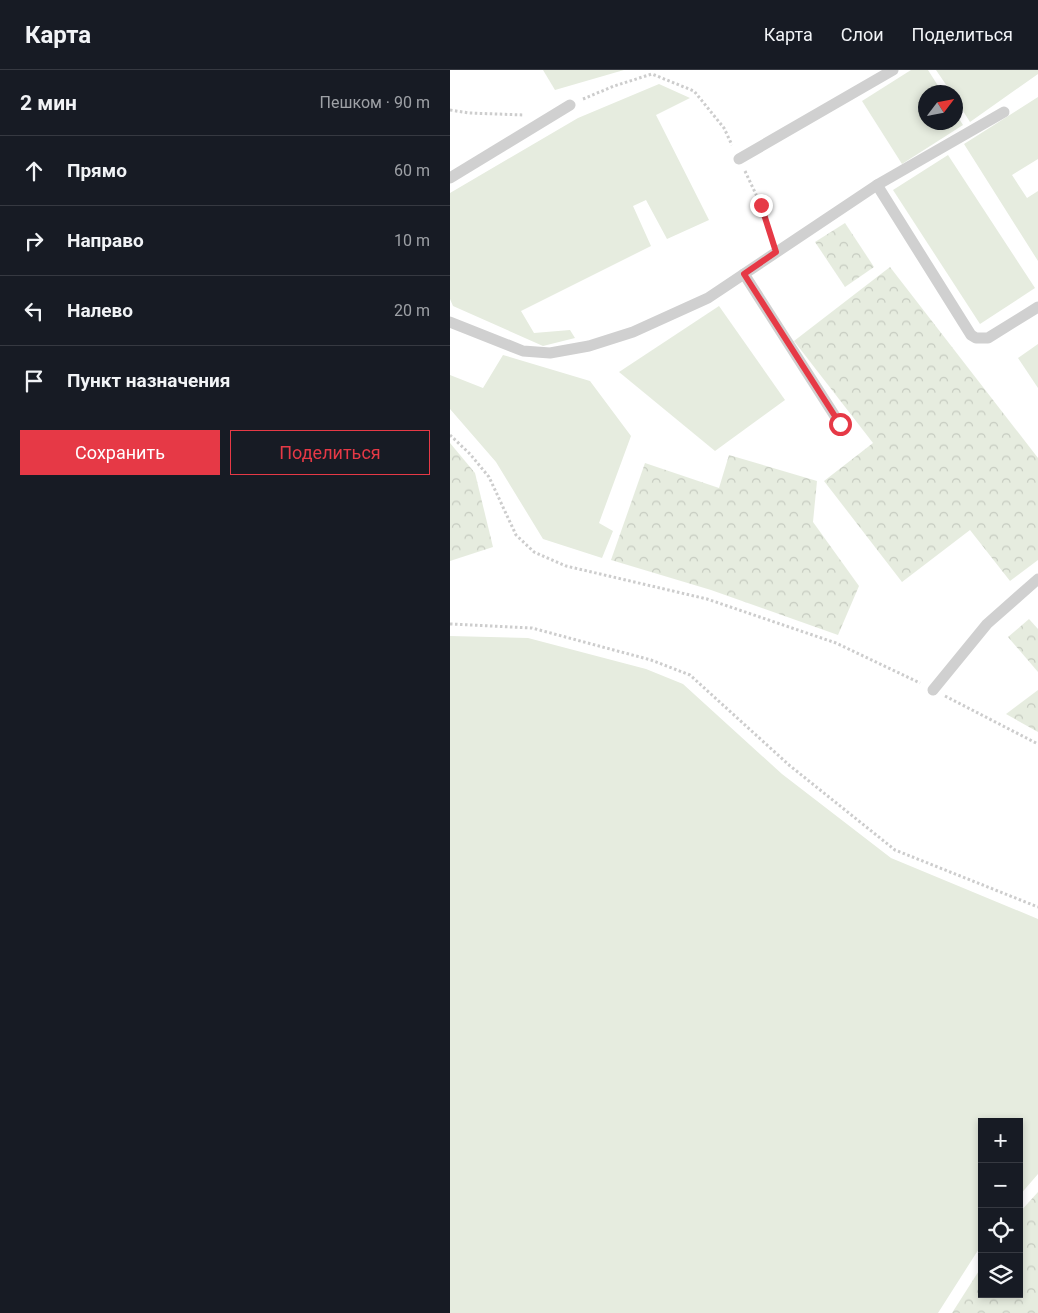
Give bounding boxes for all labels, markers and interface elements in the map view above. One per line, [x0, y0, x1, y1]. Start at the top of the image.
text: Карта [25, 21, 91, 49]
text: Карта [764, 24, 813, 45]
text: Слои [841, 24, 884, 45]
text: Поделиться [912, 24, 1013, 45]
north arrow [918, 85, 963, 130]
text: 2 мин [20, 91, 77, 115]
text: Пешком · 90 m [320, 93, 430, 112]
icon: ahead [20, 157, 48, 185]
text: Прямо [67, 159, 127, 182]
text: 60 m [394, 161, 430, 180]
route end [750, 194, 773, 217]
icon: right [20, 227, 48, 255]
text: Направо [67, 229, 144, 252]
text: 10 m [394, 231, 430, 250]
icon: left [20, 297, 48, 325]
text: Налево [67, 299, 133, 322]
text: 20 m [394, 301, 430, 320]
icon: arrive [20, 367, 48, 395]
text: Пункт назначения [67, 369, 230, 392]
route start [829, 413, 852, 436]
button: Сохранить [20, 430, 220, 475]
button: Поделиться [230, 430, 430, 475]
map controls [978, 1118, 1023, 1298]
button: + [978, 1118, 1023, 1163]
button: − [978, 1163, 1023, 1208]
button: locate [978, 1208, 1023, 1253]
button: layers [978, 1253, 1023, 1298]

